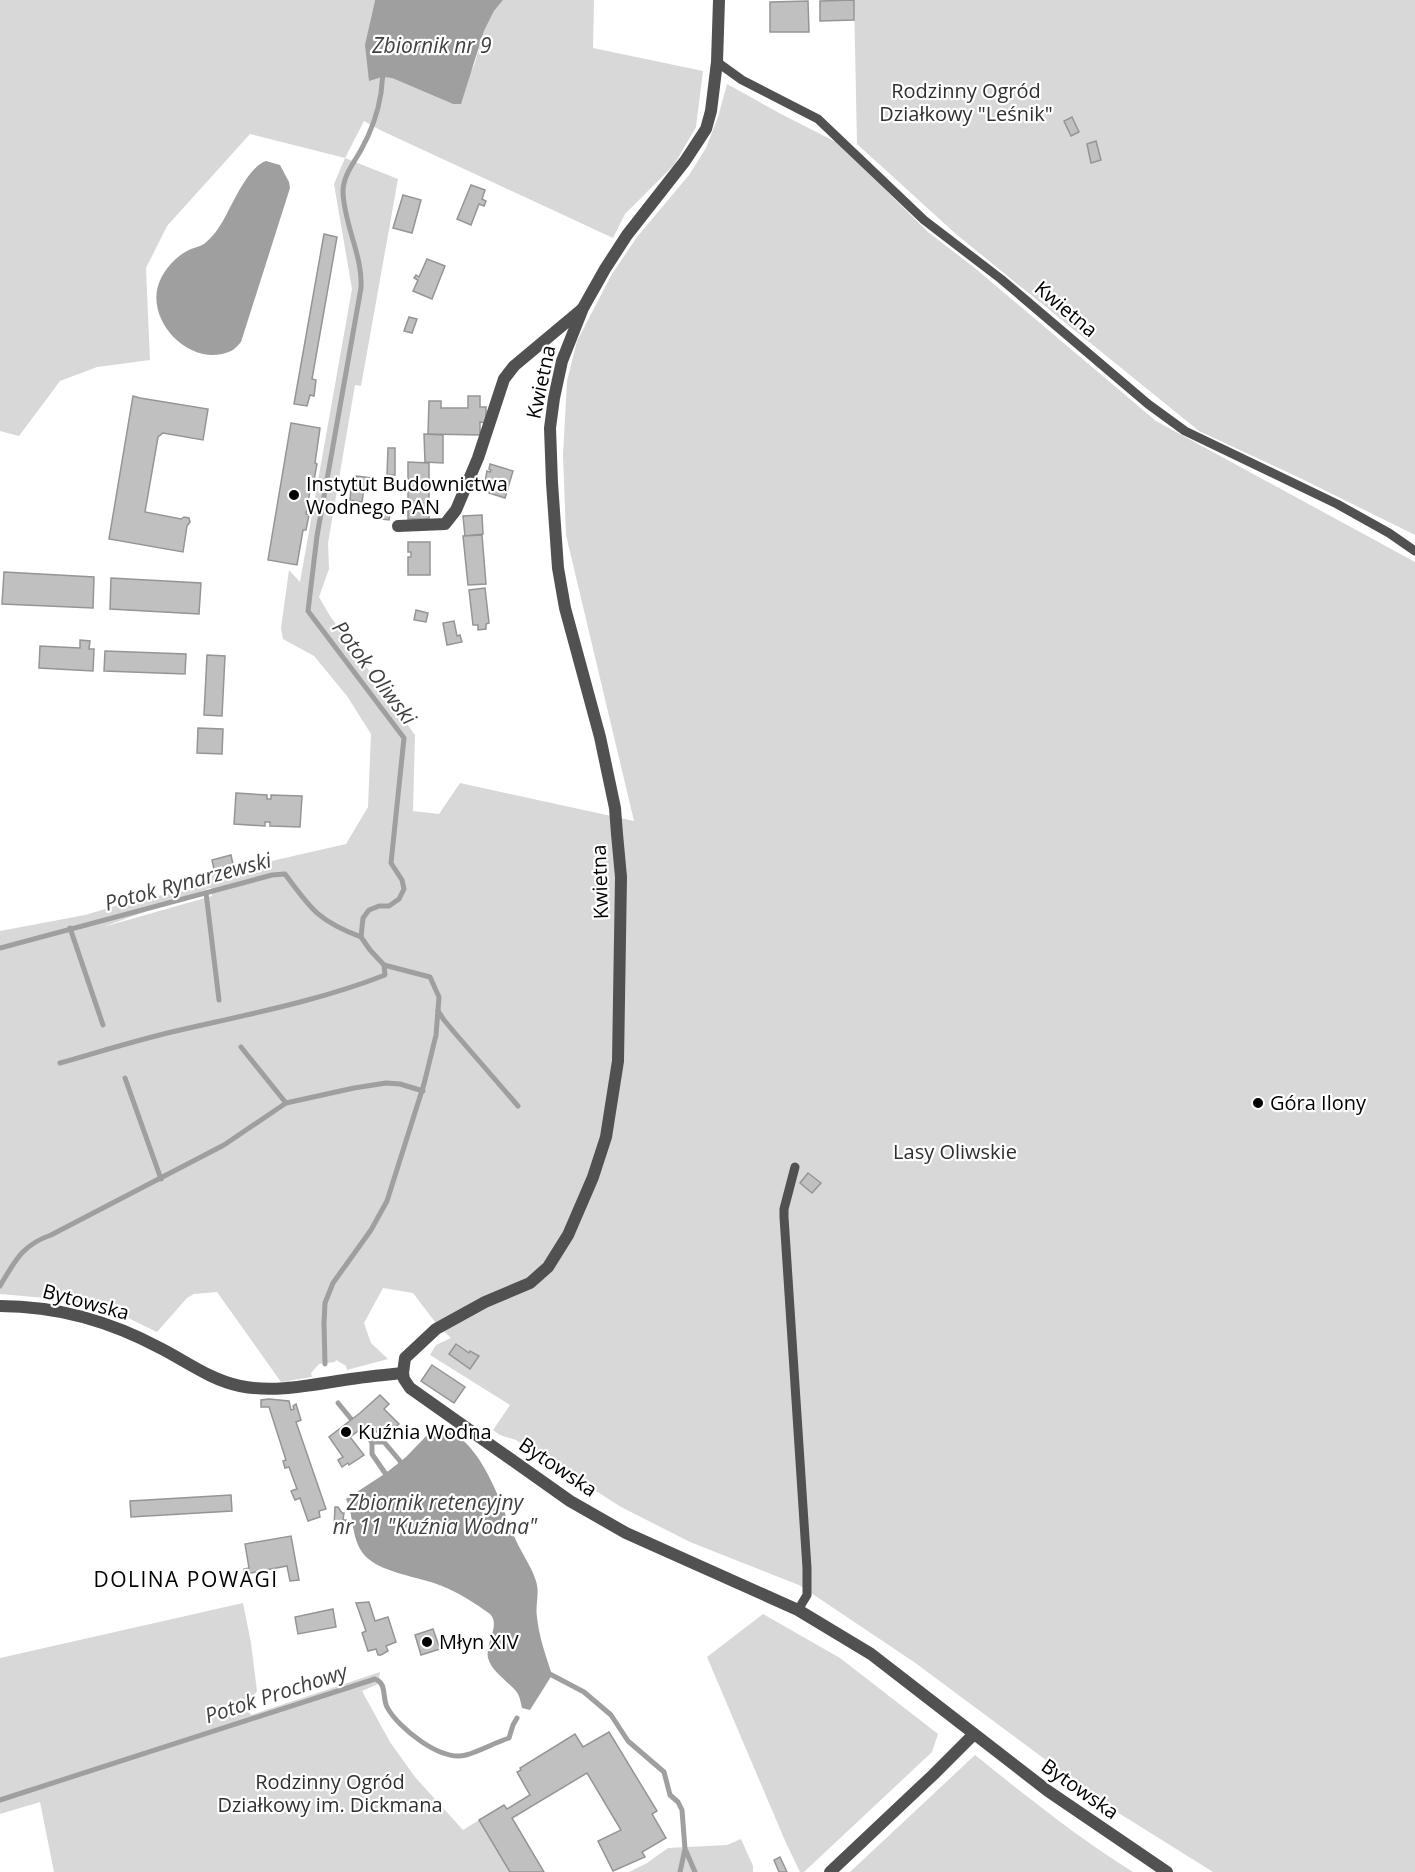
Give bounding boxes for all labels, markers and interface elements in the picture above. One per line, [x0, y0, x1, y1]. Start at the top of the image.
water label: Zbiornik nr 9 [371, 31, 492, 59]
park label: Rodzinny Ogród Działkowy "Leśnik" [879, 77, 1053, 127]
street label: Kwietna [1029, 274, 1104, 343]
street label: Kwietna [520, 343, 561, 421]
place label: Instytut Budownictwa Wodnego PAN [306, 470, 508, 520]
marker: Instytut Budownictwa Wodnego PAN [287, 488, 301, 502]
water label: Potok Oliwski [326, 615, 424, 731]
street label: Kwietna [585, 844, 614, 920]
water label: Potok Rynarzewski [101, 845, 275, 917]
place label: Góra Ilony [1270, 1089, 1367, 1116]
marker: Góra Ilony [1251, 1096, 1265, 1110]
park label: Lasy Oliwskie [893, 1138, 1017, 1165]
street label: Bytowska [40, 1277, 132, 1326]
place label: Kuźnia Wodna [358, 1418, 492, 1445]
marker: Kuźnia Wodna [339, 1425, 353, 1439]
street label: Bytowska [514, 1431, 603, 1503]
water label: Zbiornik retencyjny nr 11 "Kuźnia Wodna" [333, 1488, 538, 1540]
district label: DOLINA POWAGI [93, 1565, 279, 1593]
place label: Młyn XIV [439, 1628, 519, 1655]
marker: Młyn XIV [420, 1635, 434, 1649]
water label: Potok Prochowy [201, 1656, 352, 1729]
street label: Bytowska [1036, 1752, 1124, 1825]
park label: Rodzinny Ogród Działkowy im. Dickmana [217, 1768, 443, 1818]

